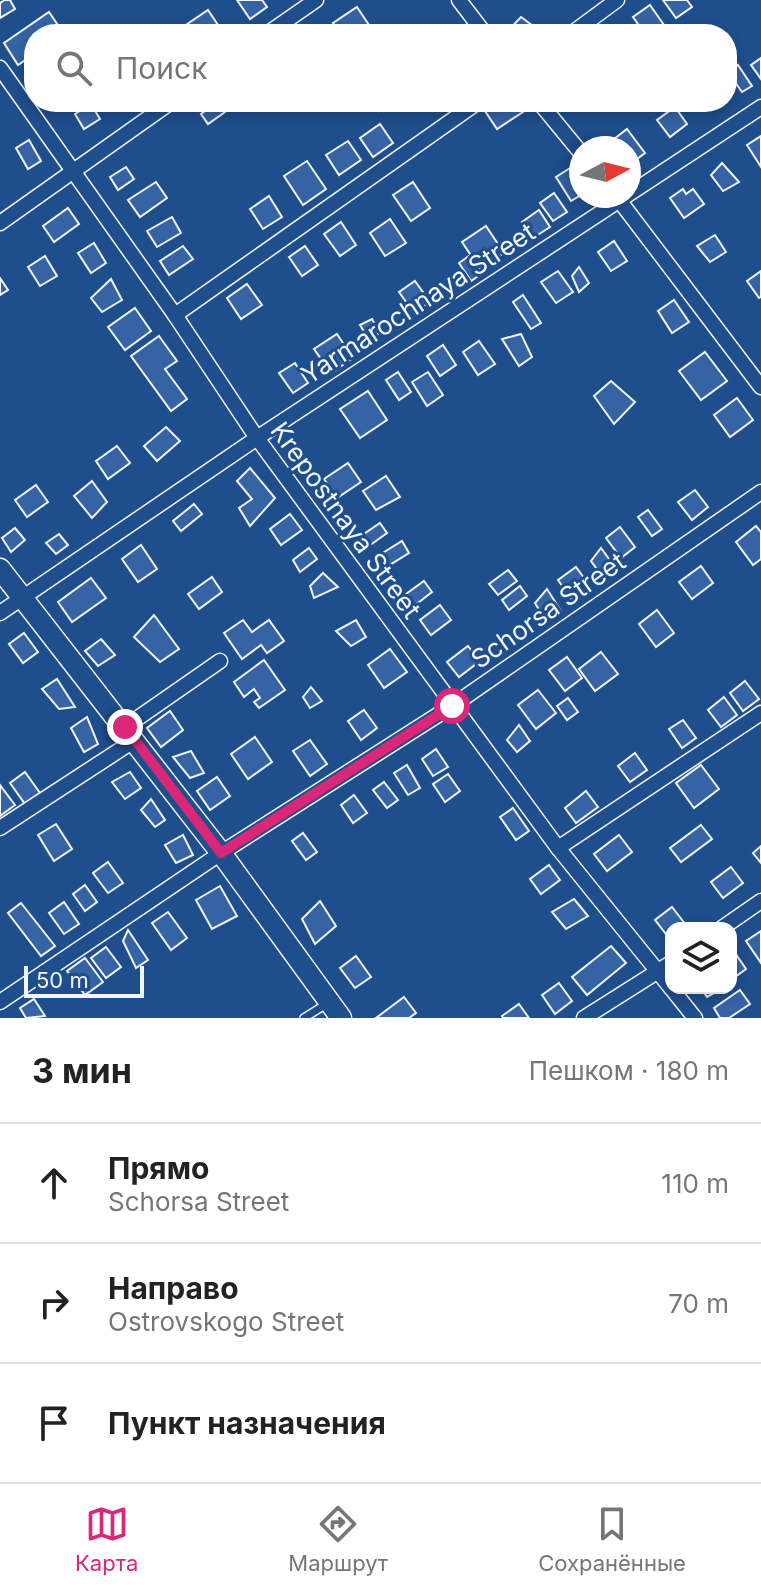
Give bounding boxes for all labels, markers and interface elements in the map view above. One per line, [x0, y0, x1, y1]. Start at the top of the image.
search box [24, 24, 737, 112]
icon: search [52, 46, 96, 90]
text: Поиск [116, 50, 207, 86]
north arrow [569, 136, 641, 208]
street label: Yarmarochnaya Street [295, 216, 541, 390]
street label: Krepostnaya Street [264, 416, 428, 624]
street label: Schorsa Street [465, 545, 631, 675]
route start [434, 688, 470, 724]
route end [107, 709, 143, 745]
map controls [665, 922, 737, 994]
button: layers [665, 922, 737, 994]
scale bar [24, 962, 144, 998]
text: 50 m [36, 967, 89, 993]
text: 3 мин [32, 1050, 132, 1091]
text: Пешком · 180 m [529, 1055, 729, 1086]
text: Прямо [108, 1150, 209, 1186]
icon: ahead [32, 1161, 76, 1205]
text: 110 m [661, 1168, 729, 1199]
text: Schorsa Street [108, 1186, 289, 1217]
text: Направо [108, 1270, 239, 1306]
icon: right [32, 1281, 76, 1325]
text: 70 m [668, 1288, 729, 1319]
text: Ostrovskogo Street [108, 1306, 344, 1337]
icon: arrive [32, 1401, 76, 1445]
text: Пункт назначения [108, 1405, 386, 1441]
tab: Карта [75, 1502, 138, 1576]
tab: Маршрут [288, 1502, 388, 1576]
tab: Сохранённые [538, 1502, 686, 1576]

